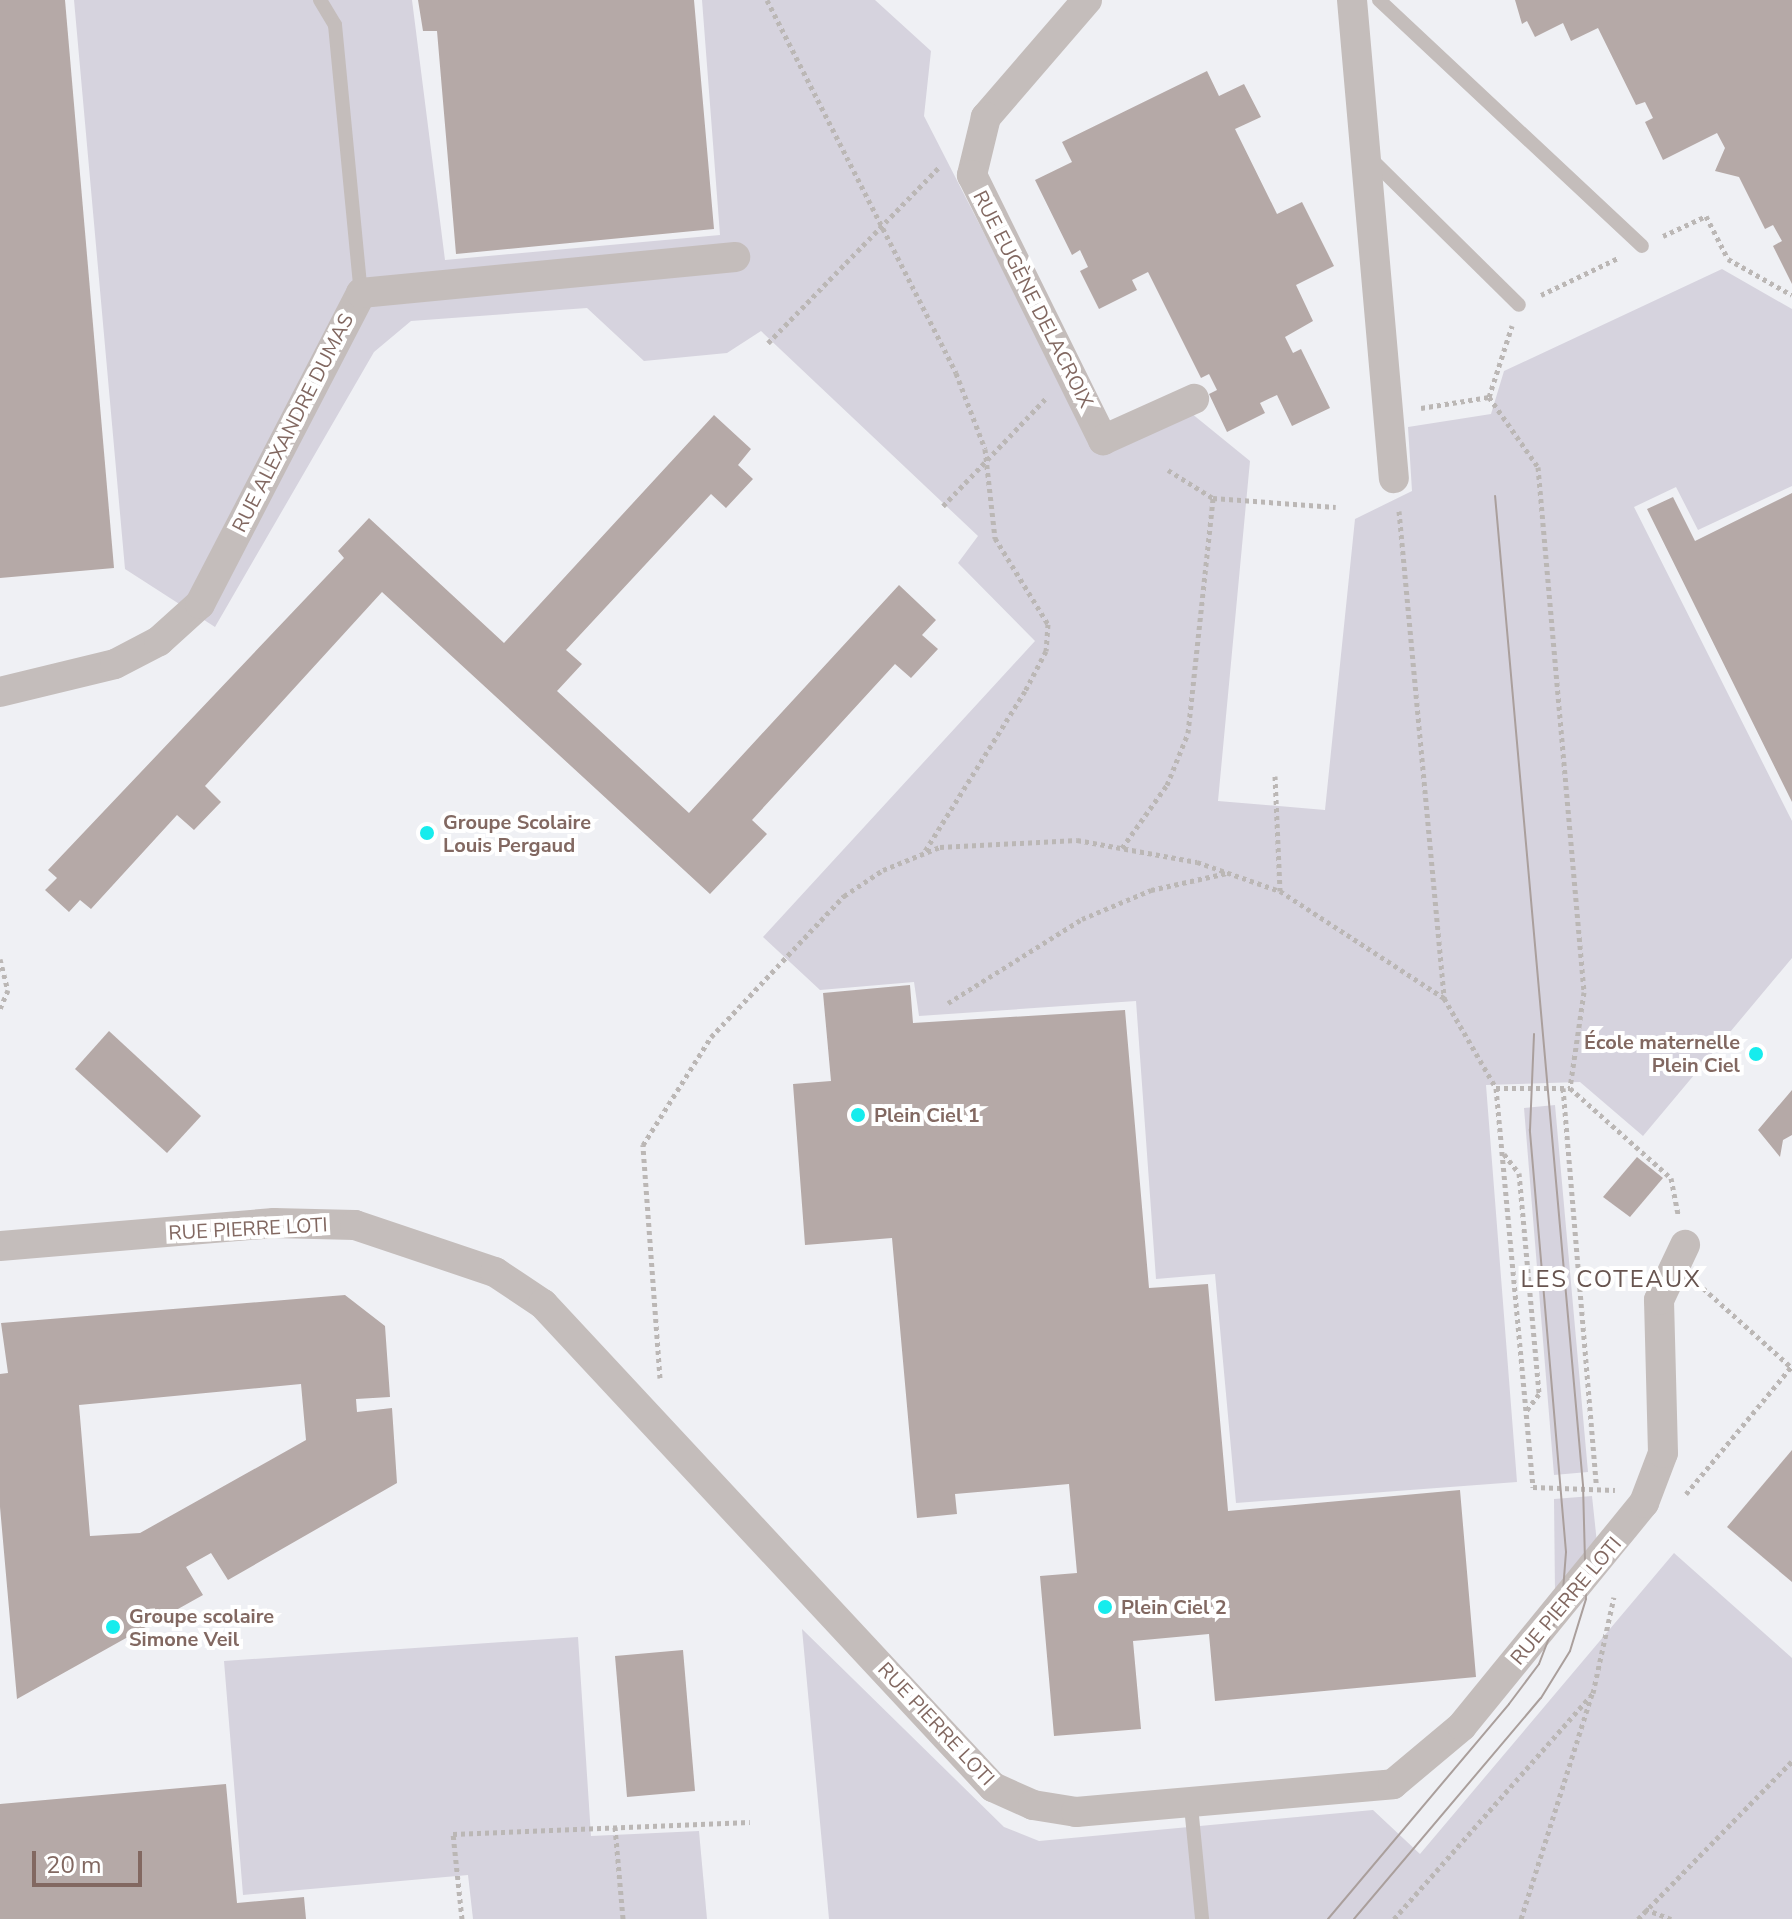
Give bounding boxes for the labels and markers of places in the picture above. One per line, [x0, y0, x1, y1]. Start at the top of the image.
place label: Groupe Scolaire Louis Pergaud [443, 810, 591, 857]
marker: Groupe Scolaire Louis Pergaud [418, 824, 436, 842]
place label: École maternelle Plein Ciel [1584, 1030, 1740, 1077]
marker: École maternelle Plein Ciel [1747, 1045, 1765, 1063]
place label: Plein Ciel 1 [874, 1103, 980, 1127]
marker: Plein Ciel 1 [849, 1106, 867, 1124]
place label: Plein Ciel 2 [1121, 1595, 1227, 1619]
marker: Plein Ciel 2 [1096, 1598, 1114, 1616]
place label: Groupe scolaire Simone Veil [129, 1604, 274, 1651]
marker: Groupe scolaire Simone Veil [104, 1618, 122, 1636]

